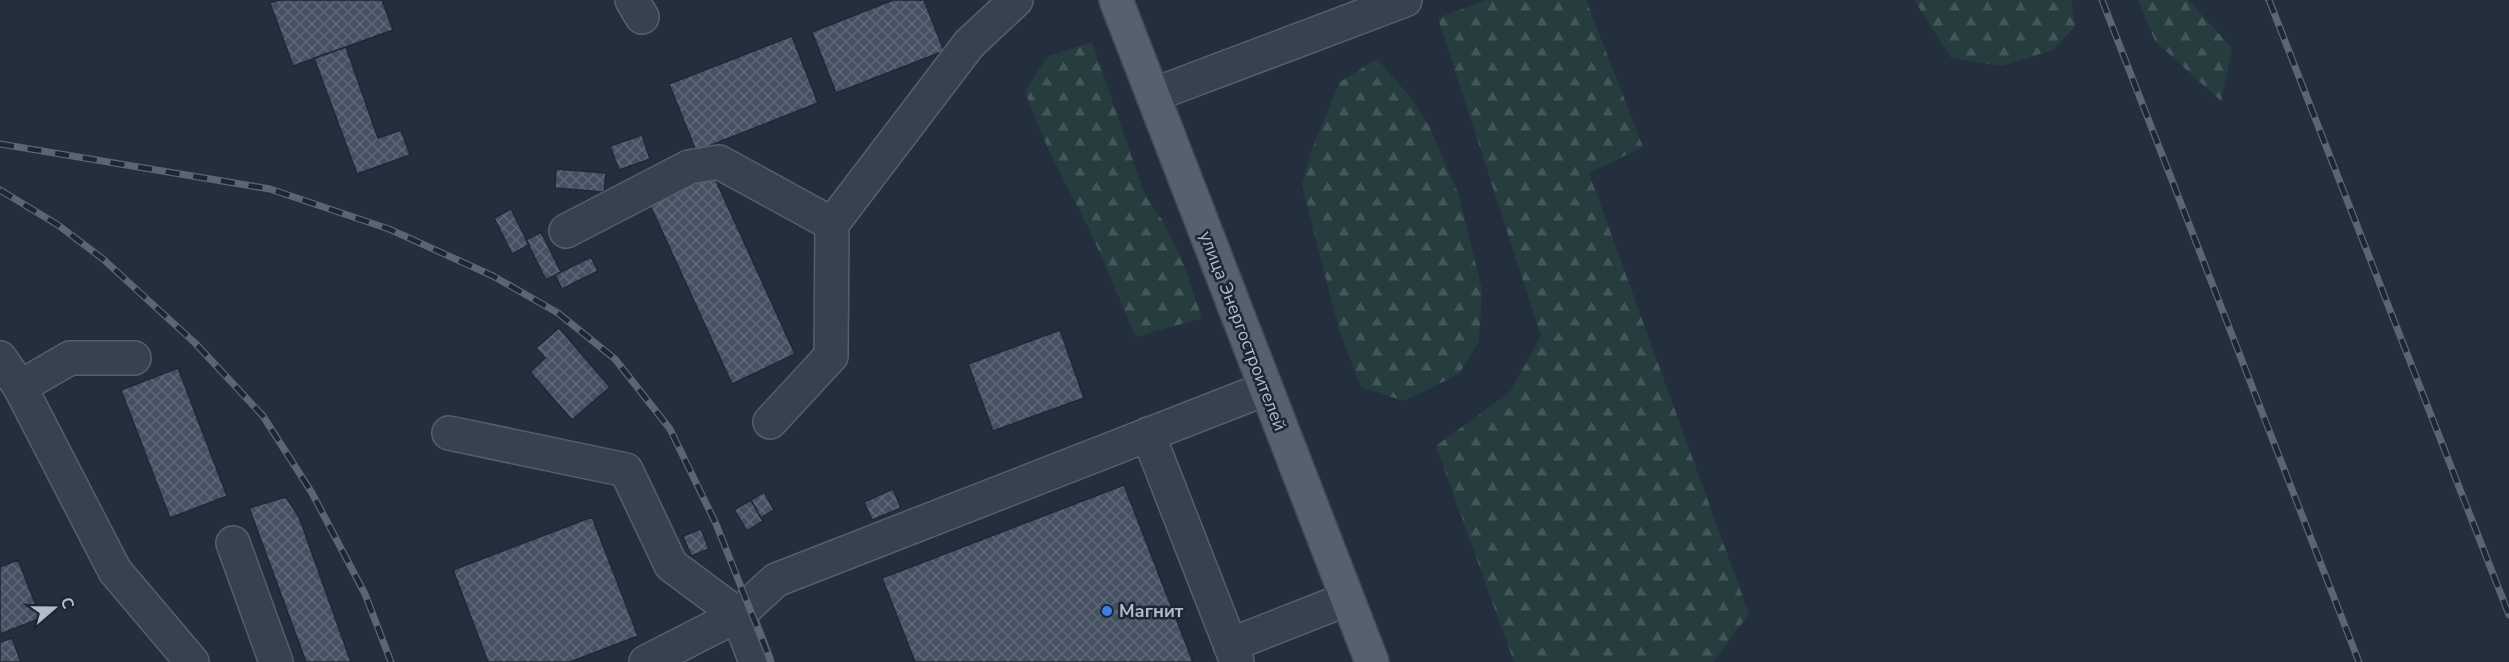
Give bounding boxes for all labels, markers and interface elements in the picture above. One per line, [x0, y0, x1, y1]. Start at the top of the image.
street label: улица Энергостроителей [1194, 228, 1292, 434]
north arrow [24, 578, 84, 638]
text: С [55, 594, 79, 612]
place label: Магнит [1119, 599, 1184, 623]
marker: Магнит [1100, 604, 1114, 618]

